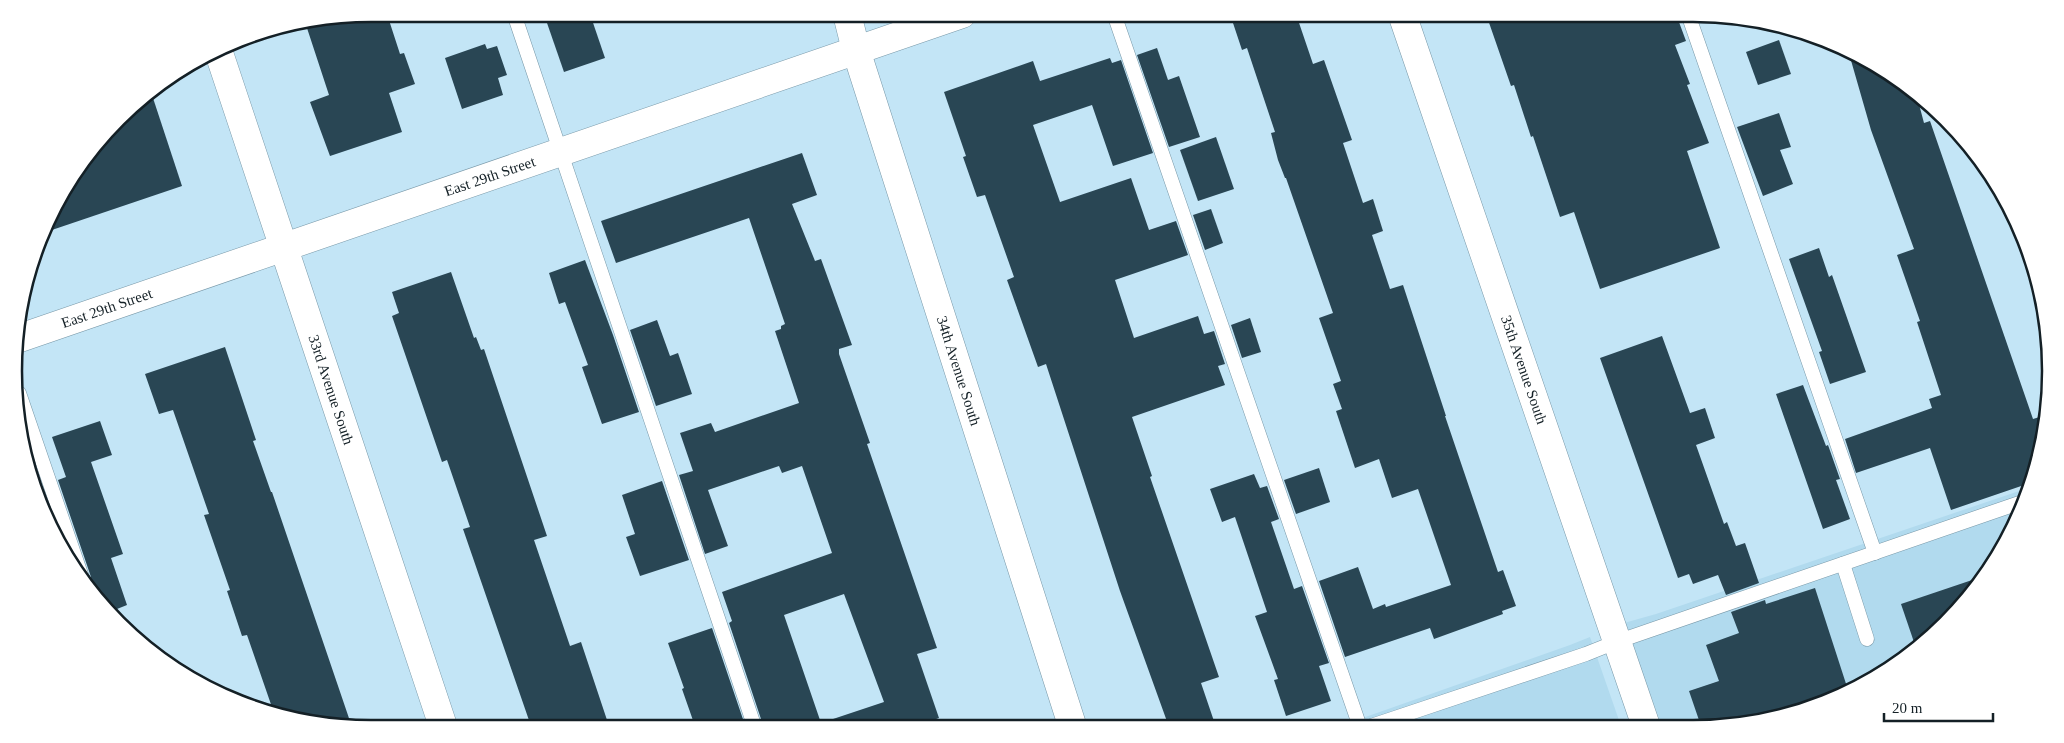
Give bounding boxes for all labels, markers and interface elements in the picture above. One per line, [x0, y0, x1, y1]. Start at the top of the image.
street label: East 29th Street [442, 153, 538, 199]
street label: East 29th Street [59, 285, 155, 331]
street label: 35th Avenue South [1498, 313, 1550, 427]
street label: 34th Avenue South [934, 314, 984, 428]
street label: 33rd Avenue South [305, 333, 357, 447]
scale bar [1884, 690, 1993, 722]
text: 20 m [1892, 700, 1923, 716]

